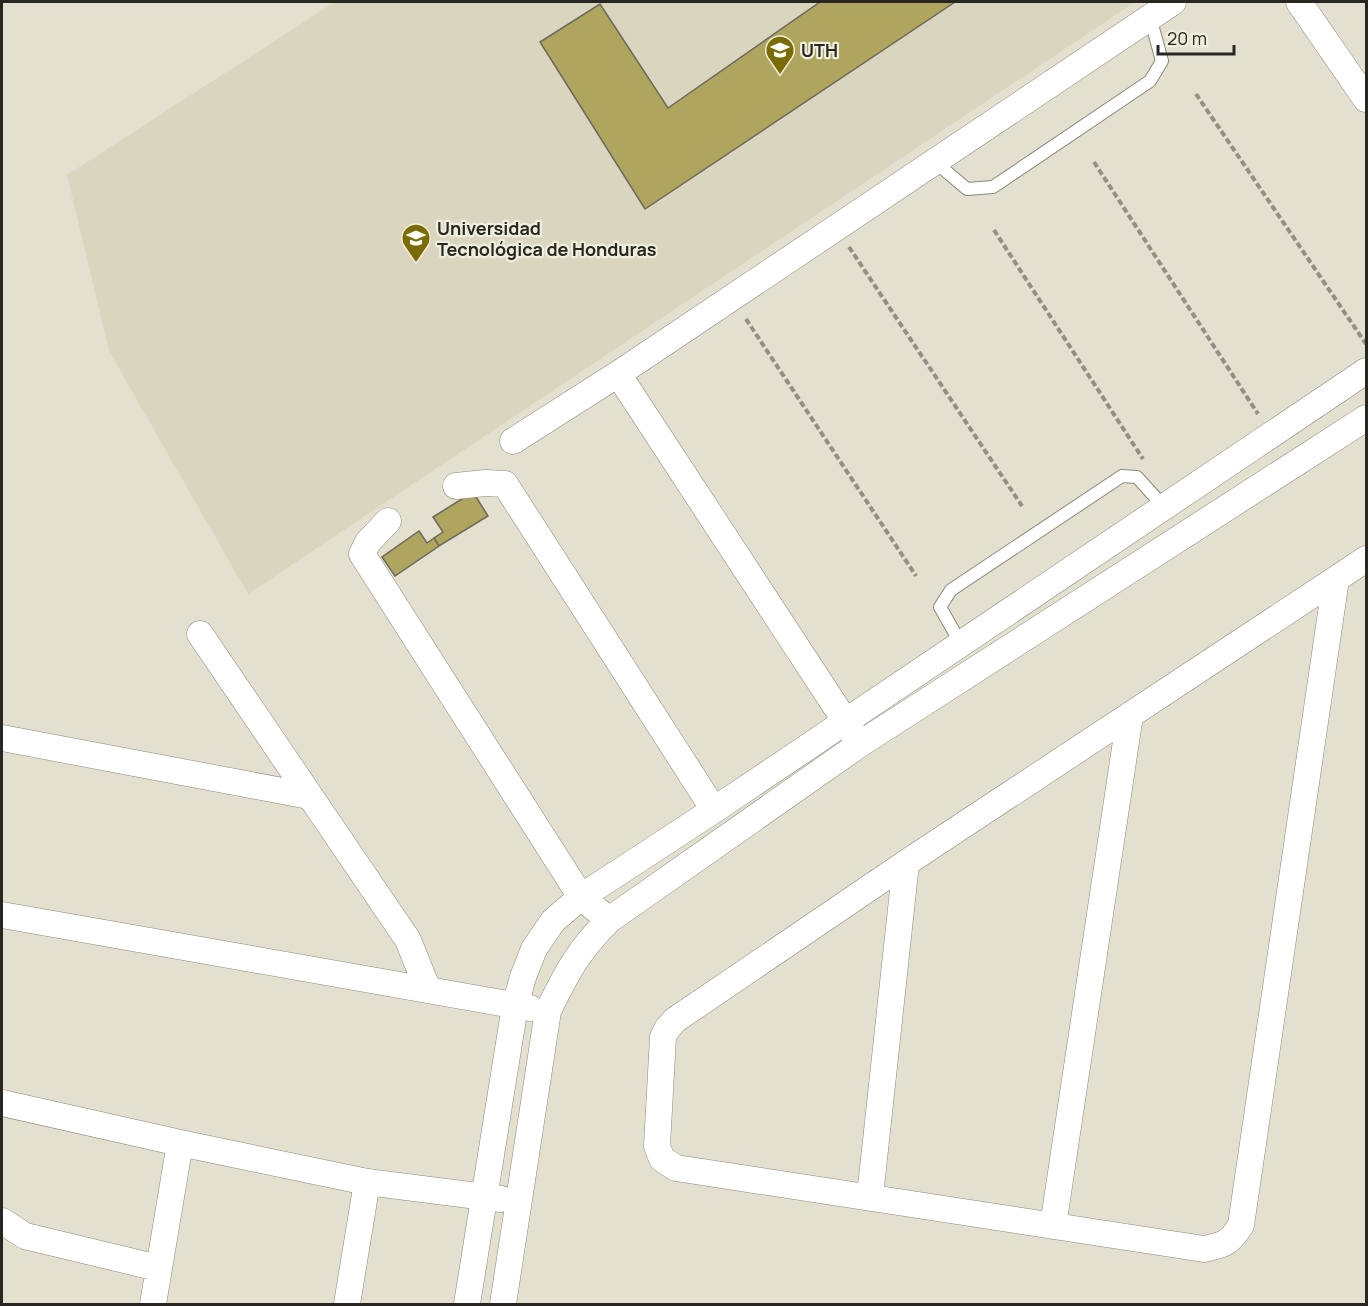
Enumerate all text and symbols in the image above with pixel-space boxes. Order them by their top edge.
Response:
scale bar [1158,18,1234,56]
text: 20 m [1167,26,1207,50]
school or university icon: UTH [764,34,796,76]
place label: UTH [801,38,838,62]
place label: Universidad Tecnológica de Honduras [437,216,657,261]
school or university icon: Universidad Tecnológica de Honduras [400,222,432,264]

